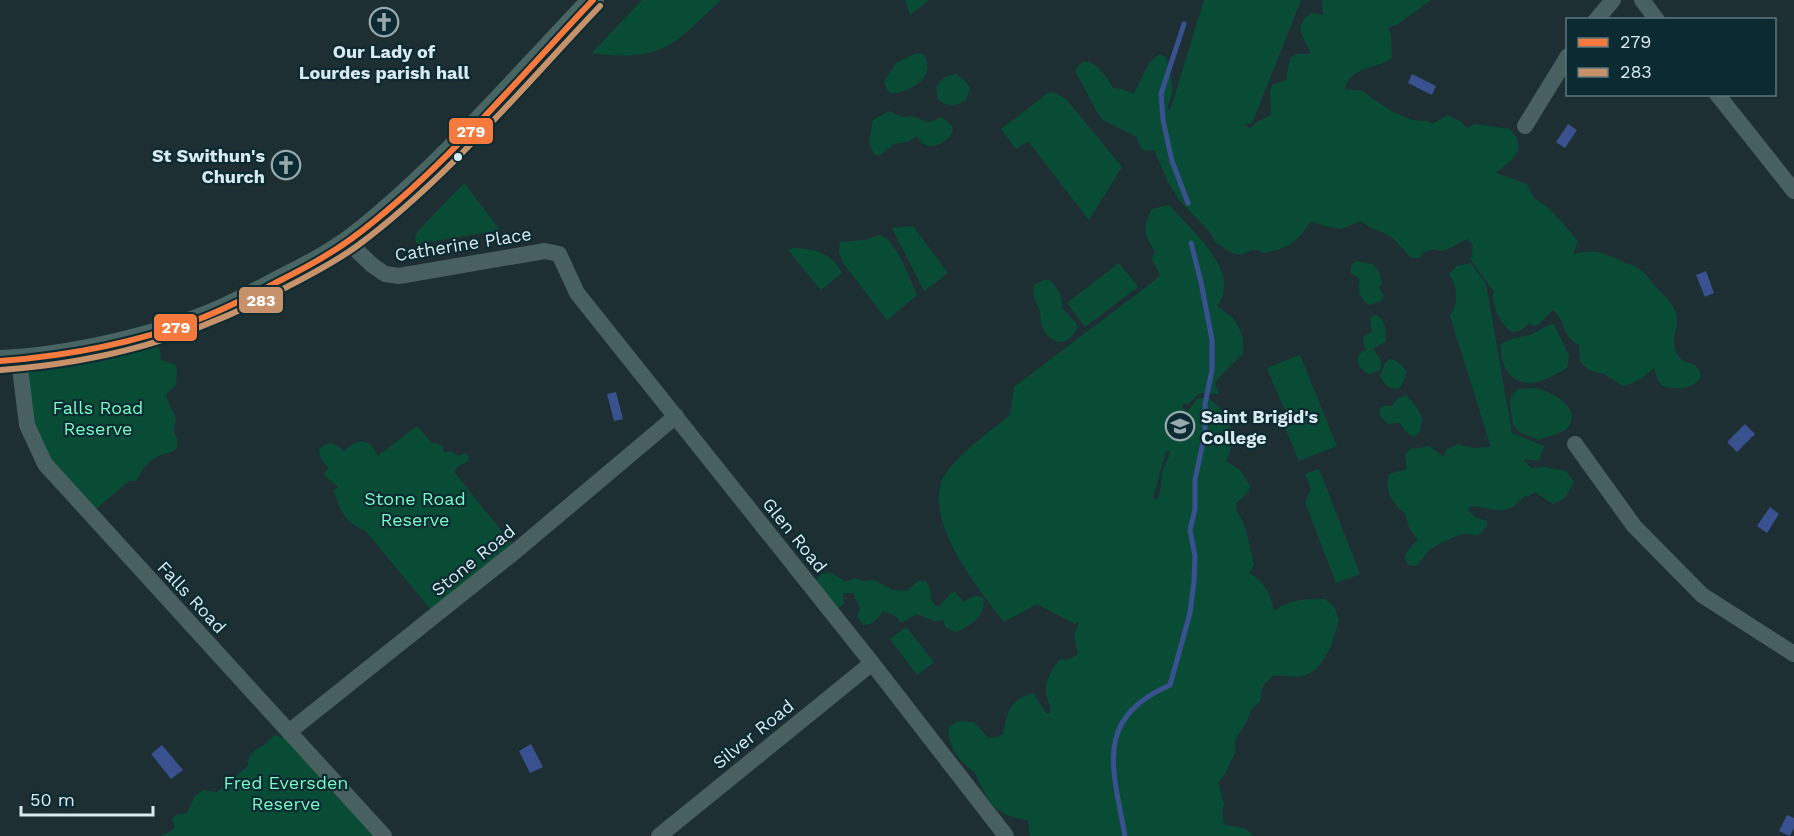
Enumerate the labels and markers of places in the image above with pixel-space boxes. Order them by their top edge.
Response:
church icon: Our Lady of Lourdes parish hall [368,6,400,38]
place label: Our Lady of Lourdes parish hall [299,41,469,83]
place label: St Swithun's Church [152,145,265,187]
church icon: St Swithun's Church [270,149,302,181]
unlabelled marker [452,151,464,163]
place label: Saint Brigid's College [1201,406,1319,448]
school or university icon: Saint Brigid's College [1164,410,1196,442]

